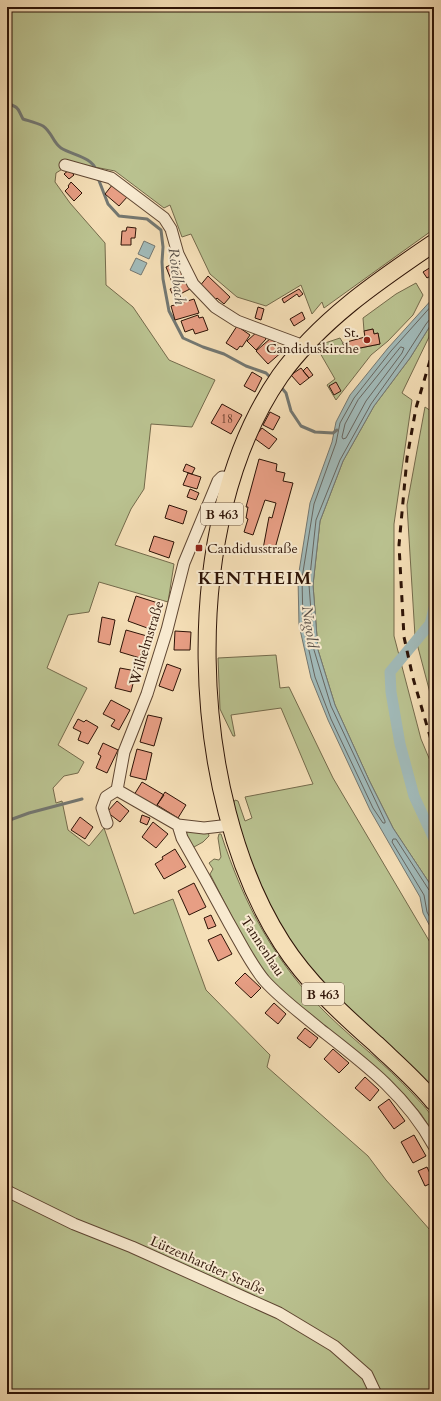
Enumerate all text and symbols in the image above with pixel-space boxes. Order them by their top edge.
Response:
water label: Rötelbach [164,247,190,306]
place label: St. Candiduskirche [266,323,359,358]
marker: St. Candiduskirche [362,335,372,345]
house number: 18 [221,411,233,427]
road number: B 463 [201,503,243,525]
place label: Candidusstraße [207,539,298,558]
marker: Candidusstraße [194,543,204,553]
district label: KENTHEIM [198,566,312,591]
street label: Wilhelmstraße [124,599,168,689]
water label: Nagold [297,605,323,650]
street label: Tannenhau [236,913,289,980]
road number: B 463 [302,983,344,1005]
street label: Lützenhardter Straße [147,1231,268,1299]

